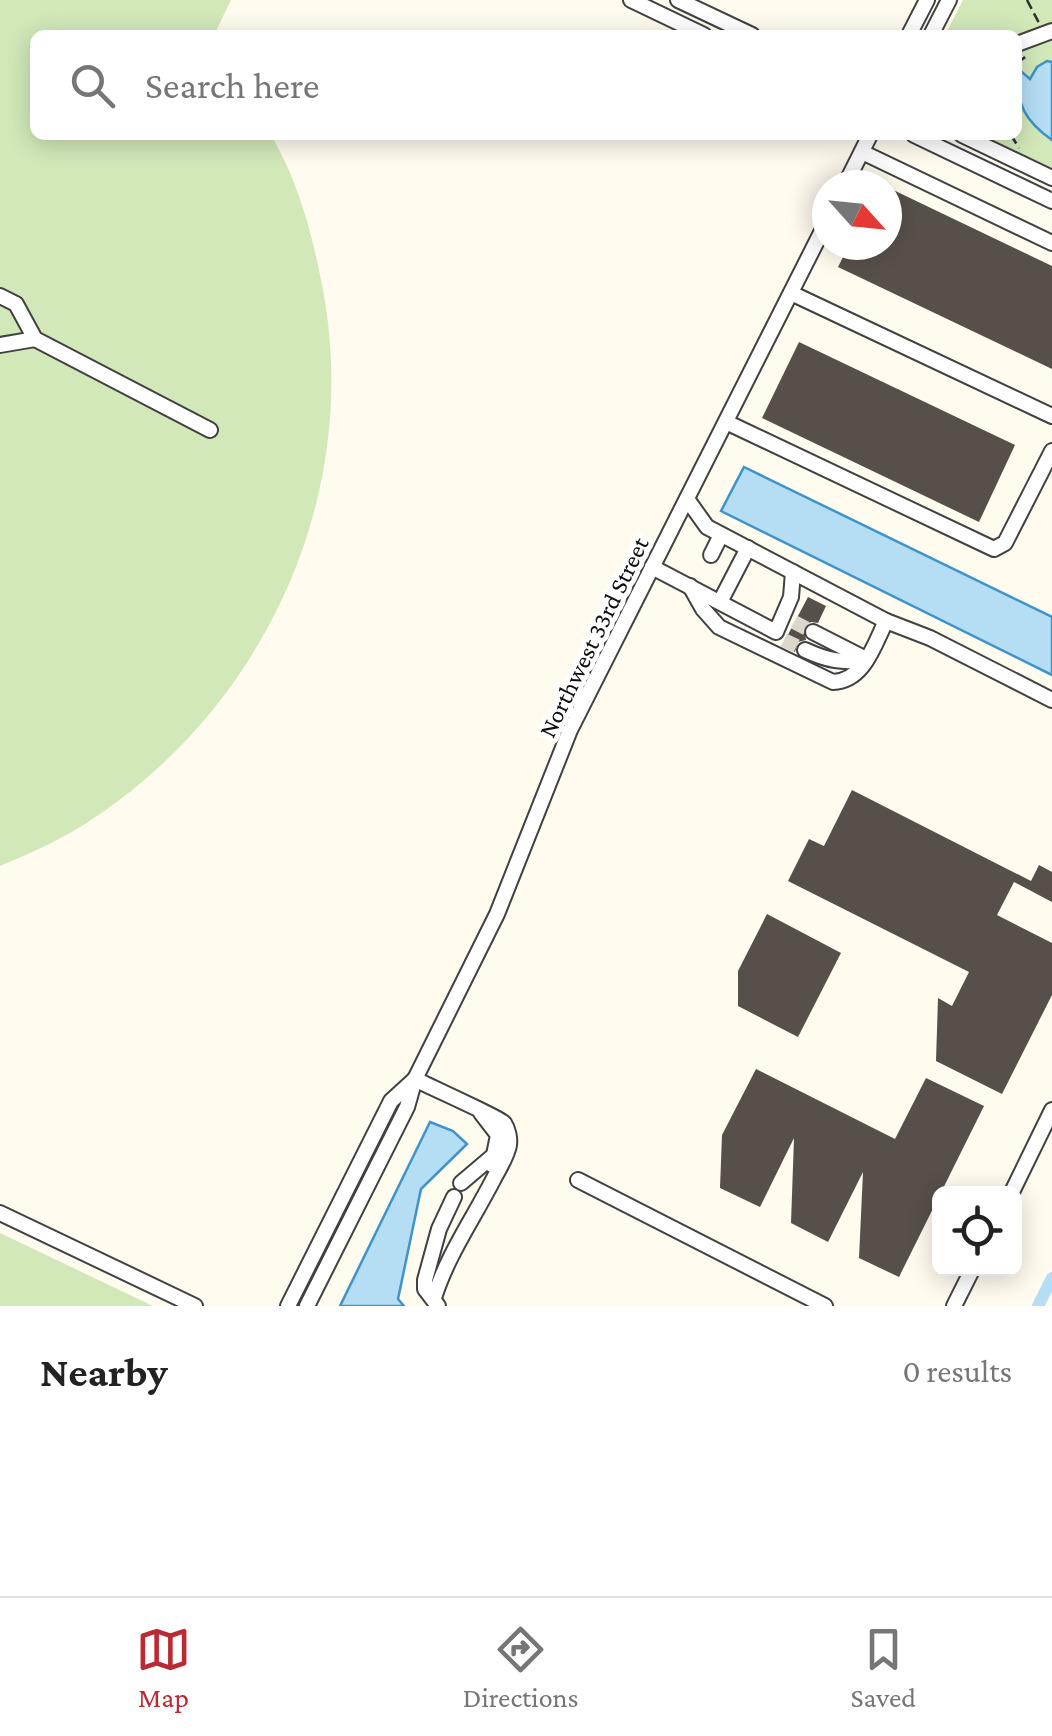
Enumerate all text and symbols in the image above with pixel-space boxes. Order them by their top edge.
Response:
search box [30,30,1022,140]
icon: search [65,58,120,113]
text: Search here [145,64,319,106]
north arrow [812,170,902,260]
street label: Northwest 33rd Street [533,532,654,742]
map controls [932,1186,1022,1276]
button: locate [932,1186,1022,1276]
text: Nearby [40,1348,168,1395]
text: 0 results [902,1353,1012,1389]
tab: Map [136,1622,191,1713]
tab: Directions [463,1622,579,1713]
tab: Saved [850,1622,916,1713]

